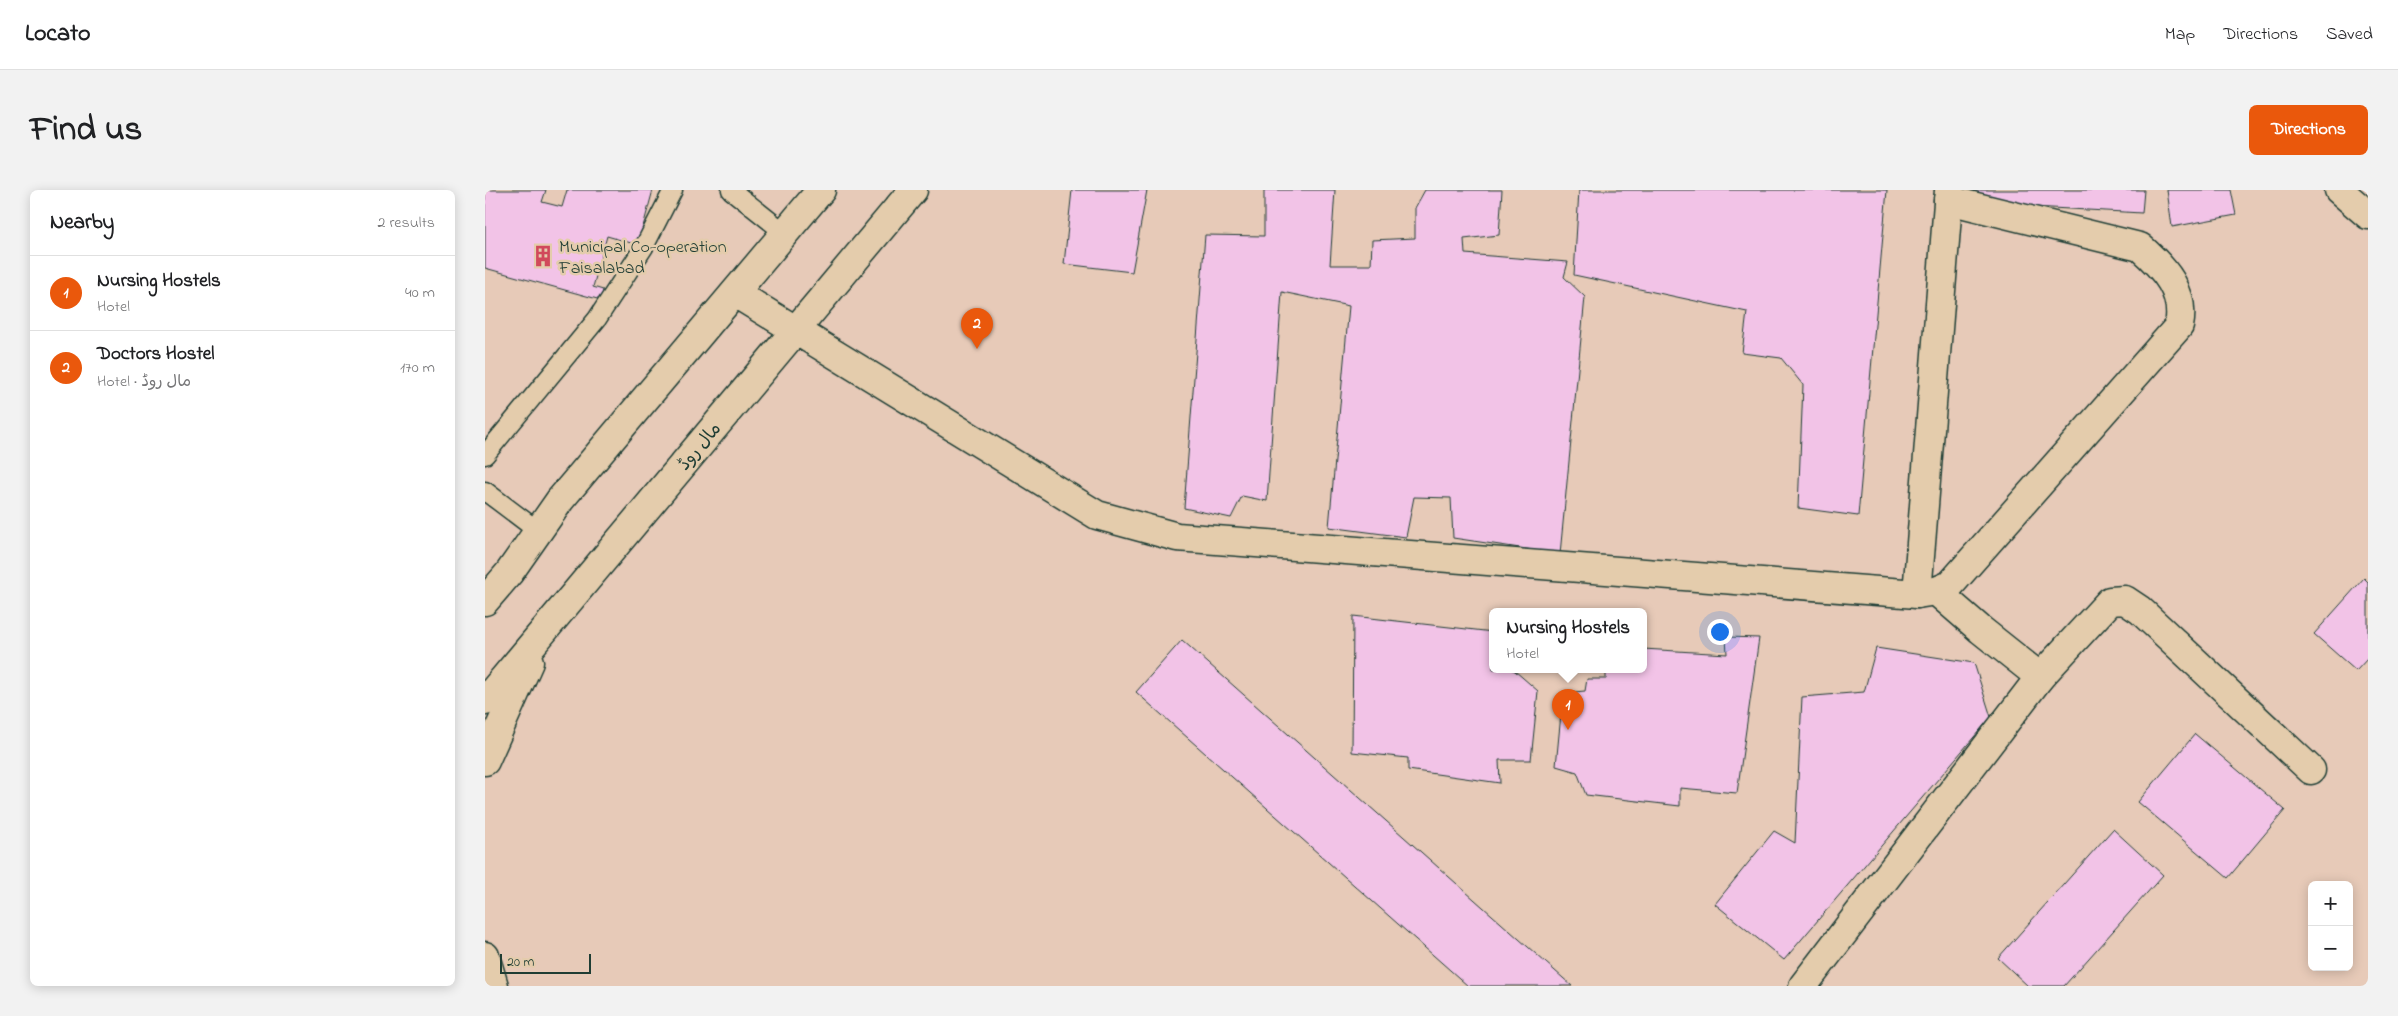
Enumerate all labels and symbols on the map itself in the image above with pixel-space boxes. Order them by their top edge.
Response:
place label: Municipal Co-operation Faisalabad [558,235,727,282]
building icon: Municipal Co-operation Faisalabad [530,243,556,269]
pin: 2 [961,308,993,349]
street label: مال روڈ [673,417,728,477]
your location [1707,619,1733,645]
pin: 1 [1552,689,1584,730]
scale bar [500,951,591,974]

